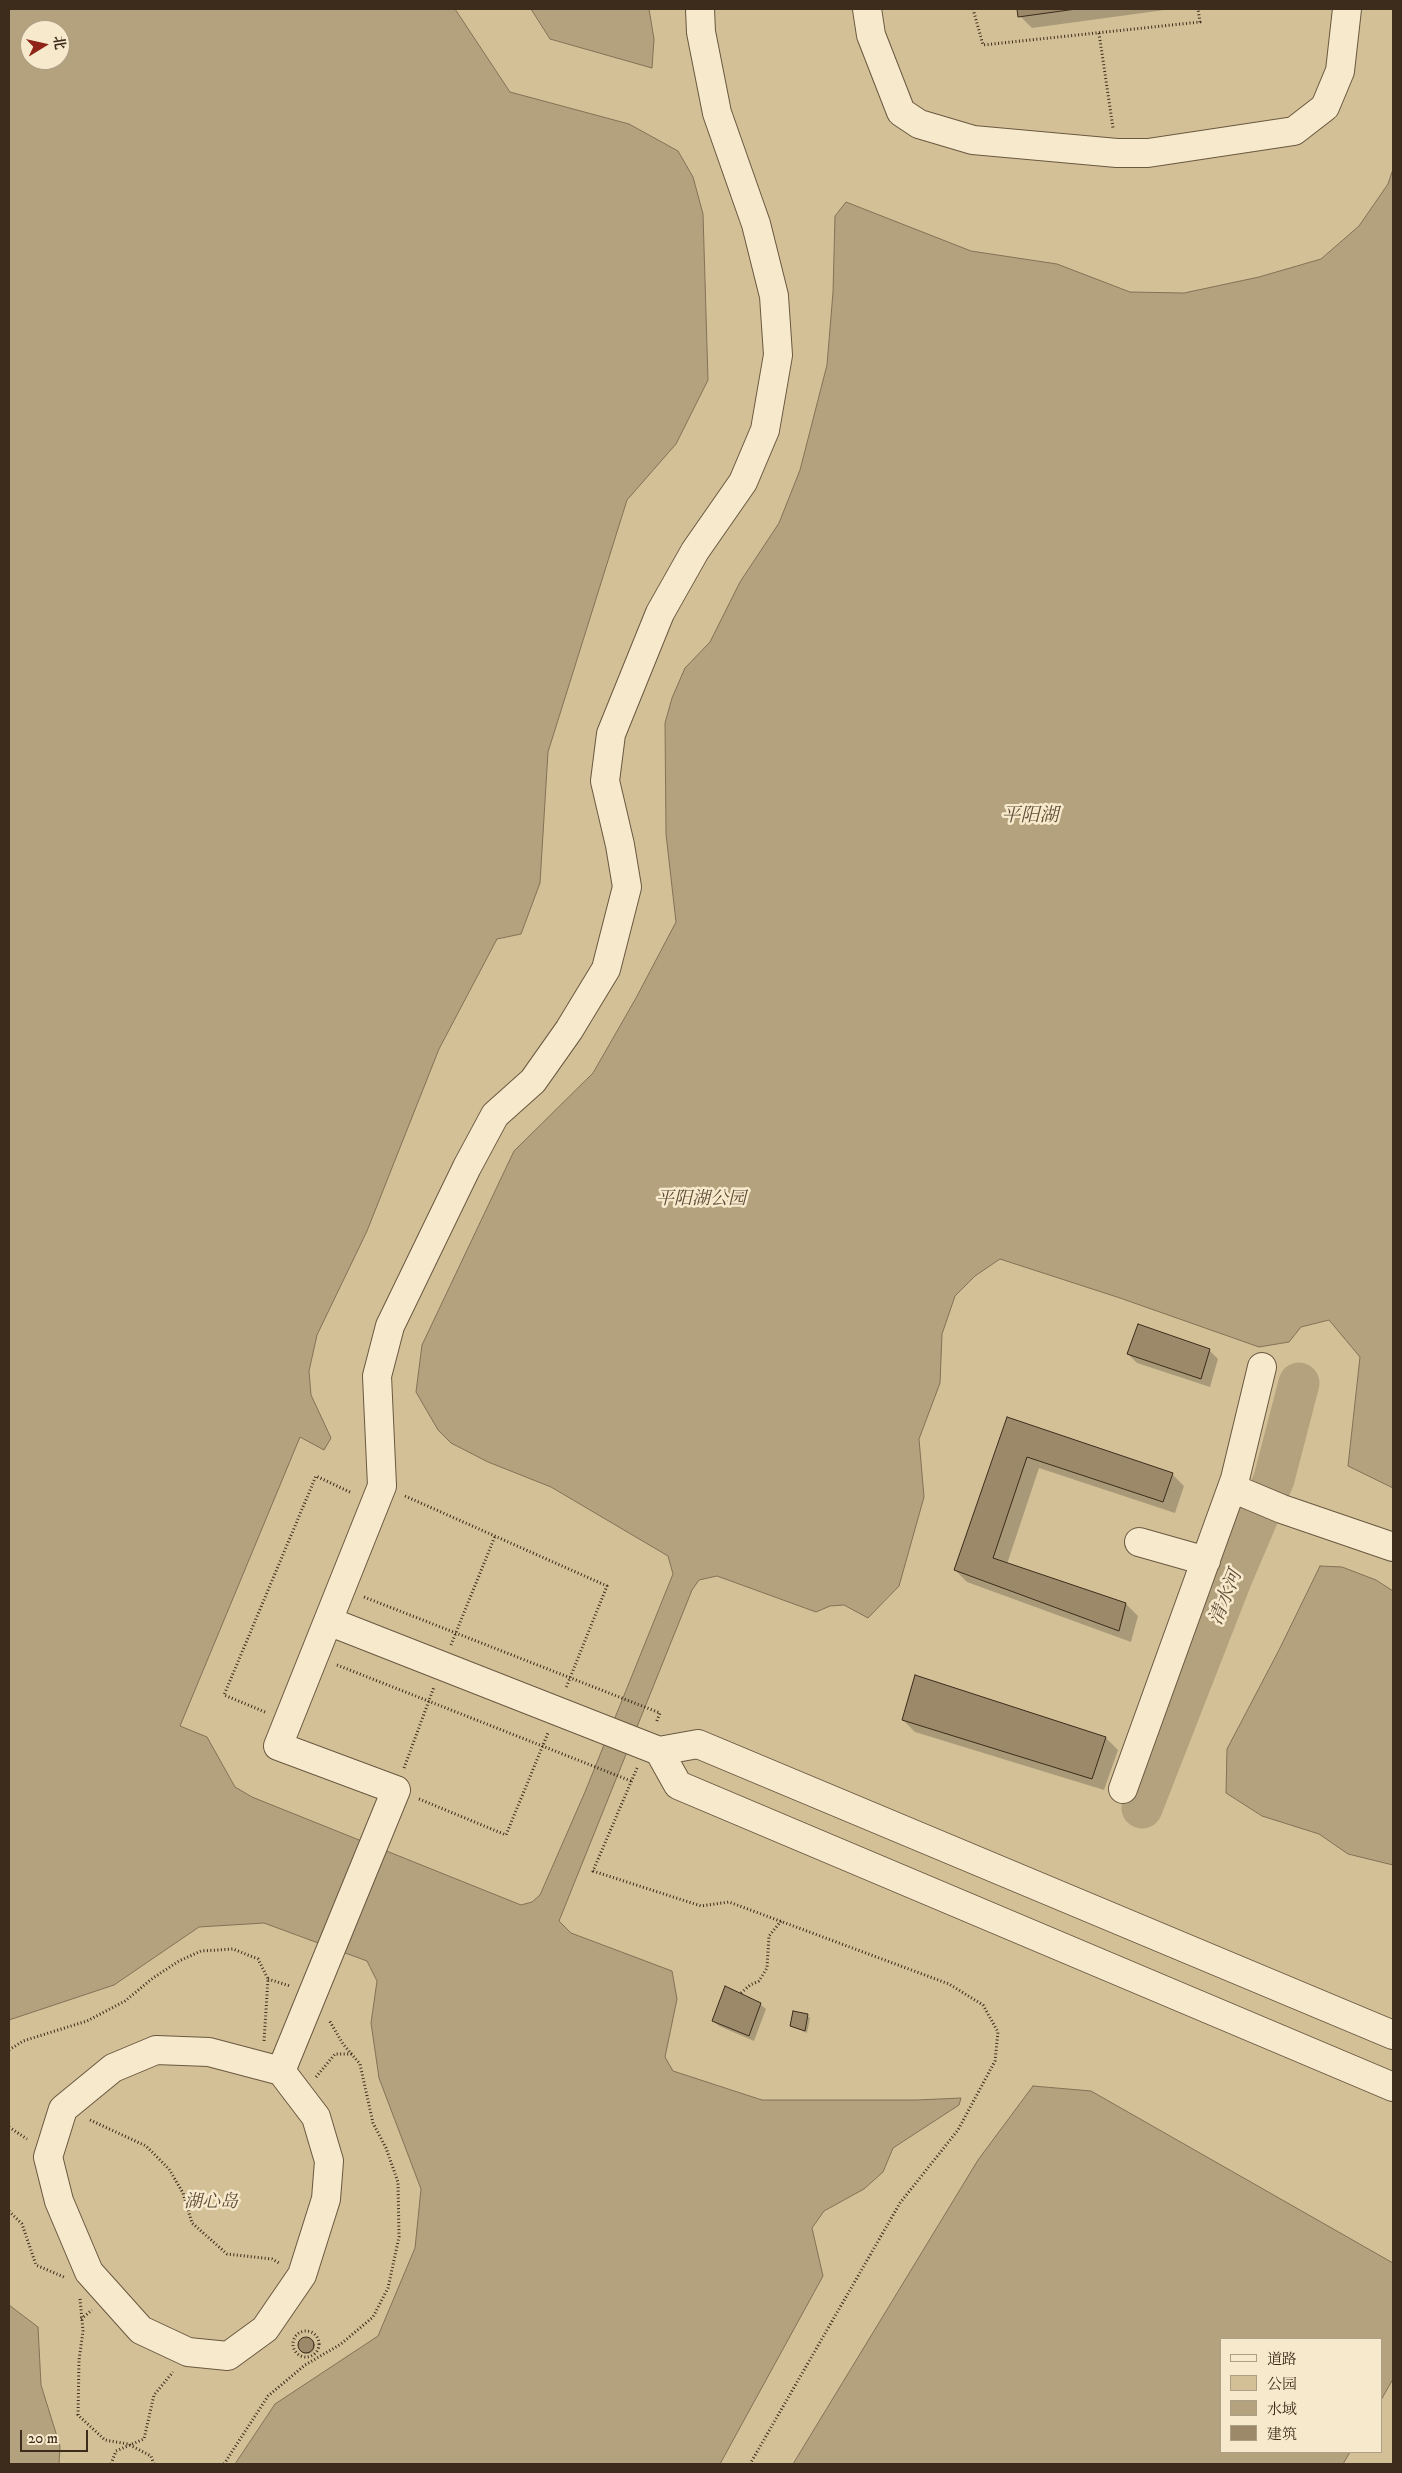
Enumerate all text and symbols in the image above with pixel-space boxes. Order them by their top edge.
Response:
north arrow [20,20,70,70]
text: 北 [49,34,69,51]
water label: 平阳湖 [1002,806,1058,828]
park label: 平阳湖公园 [656,1189,746,1211]
water label: 清水河 [1206,1567,1248,1629]
park label: 湖心岛 [184,2192,238,2214]
legend [1220,2338,1382,2453]
text: 道路 [1267,2350,1297,2369]
text: 公园 [1267,2375,1297,2394]
text: 水域 [1267,2400,1297,2419]
scale bar [22,2420,90,2452]
text: 建筑 [1267,2425,1297,2444]
text: 20 m [28,2429,58,2448]

